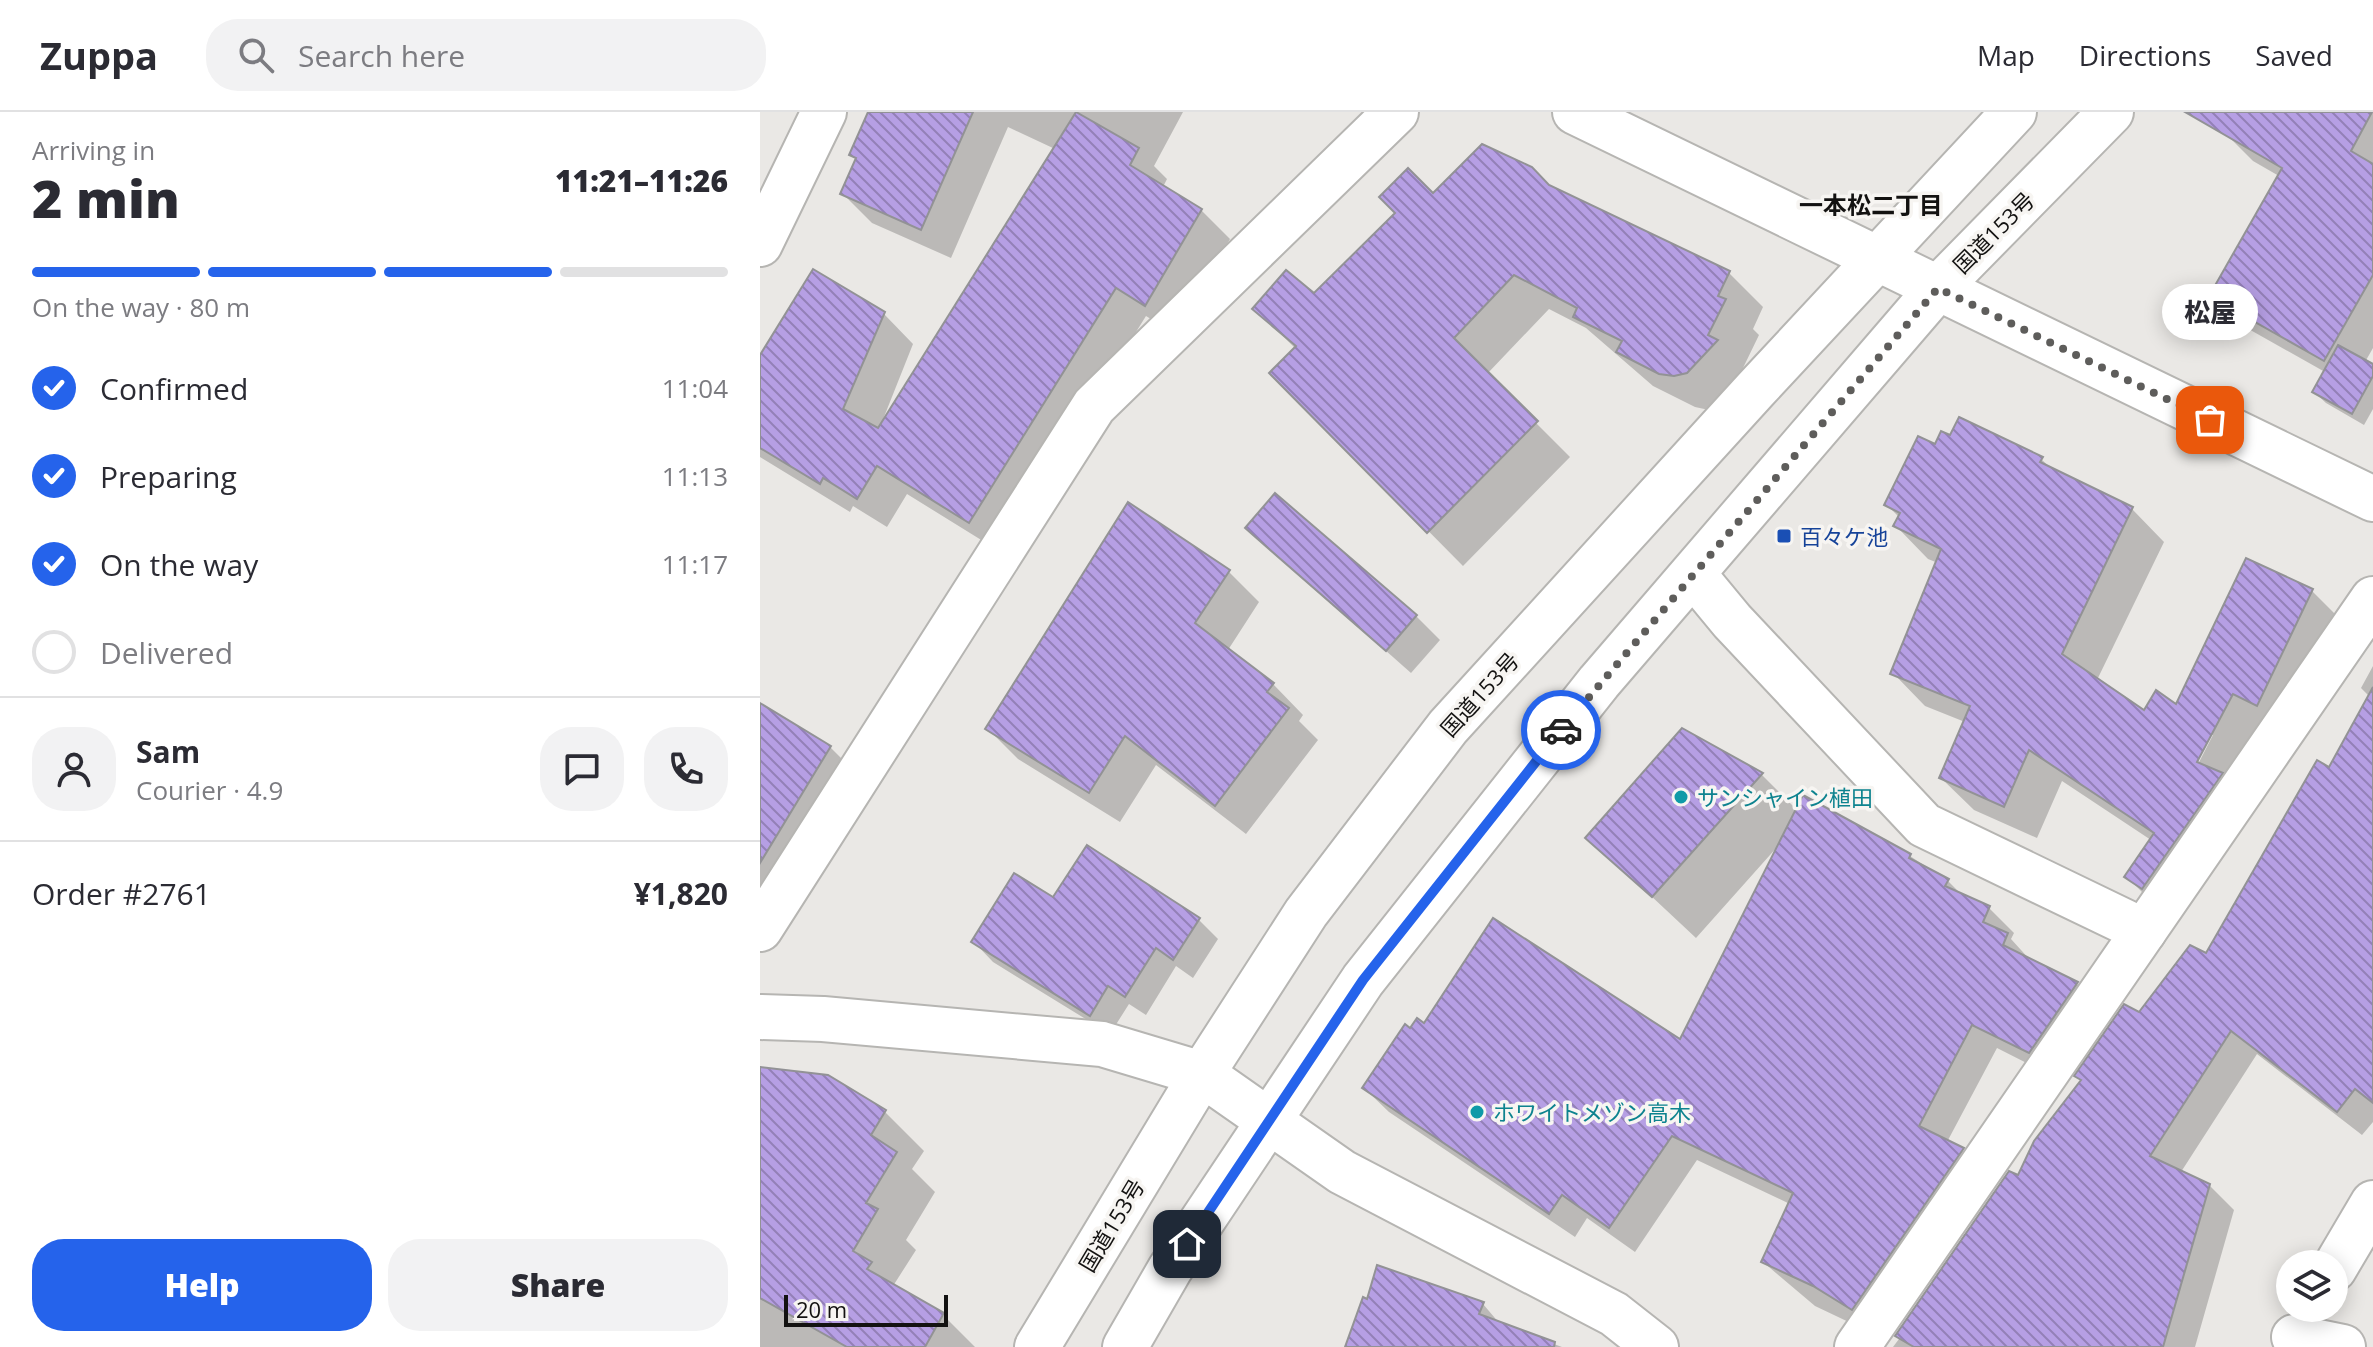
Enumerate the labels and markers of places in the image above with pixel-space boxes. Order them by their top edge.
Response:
callout: 松屋 [2162,284,2258,340]
pin [2176,386,2244,454]
place label: 百々ケ池 [1800,521,1888,551]
marker: 百々ケ池 [1775,527,1793,545]
place label: サンシャイン植田 [1697,782,1873,812]
marker: サンシャイン植田 [1672,788,1690,806]
place label: ホワイトメゾン高木 [1493,1097,1691,1127]
marker: ホワイトメゾン高木 [1468,1103,1486,1121]
pin [1153,1210,1221,1278]

